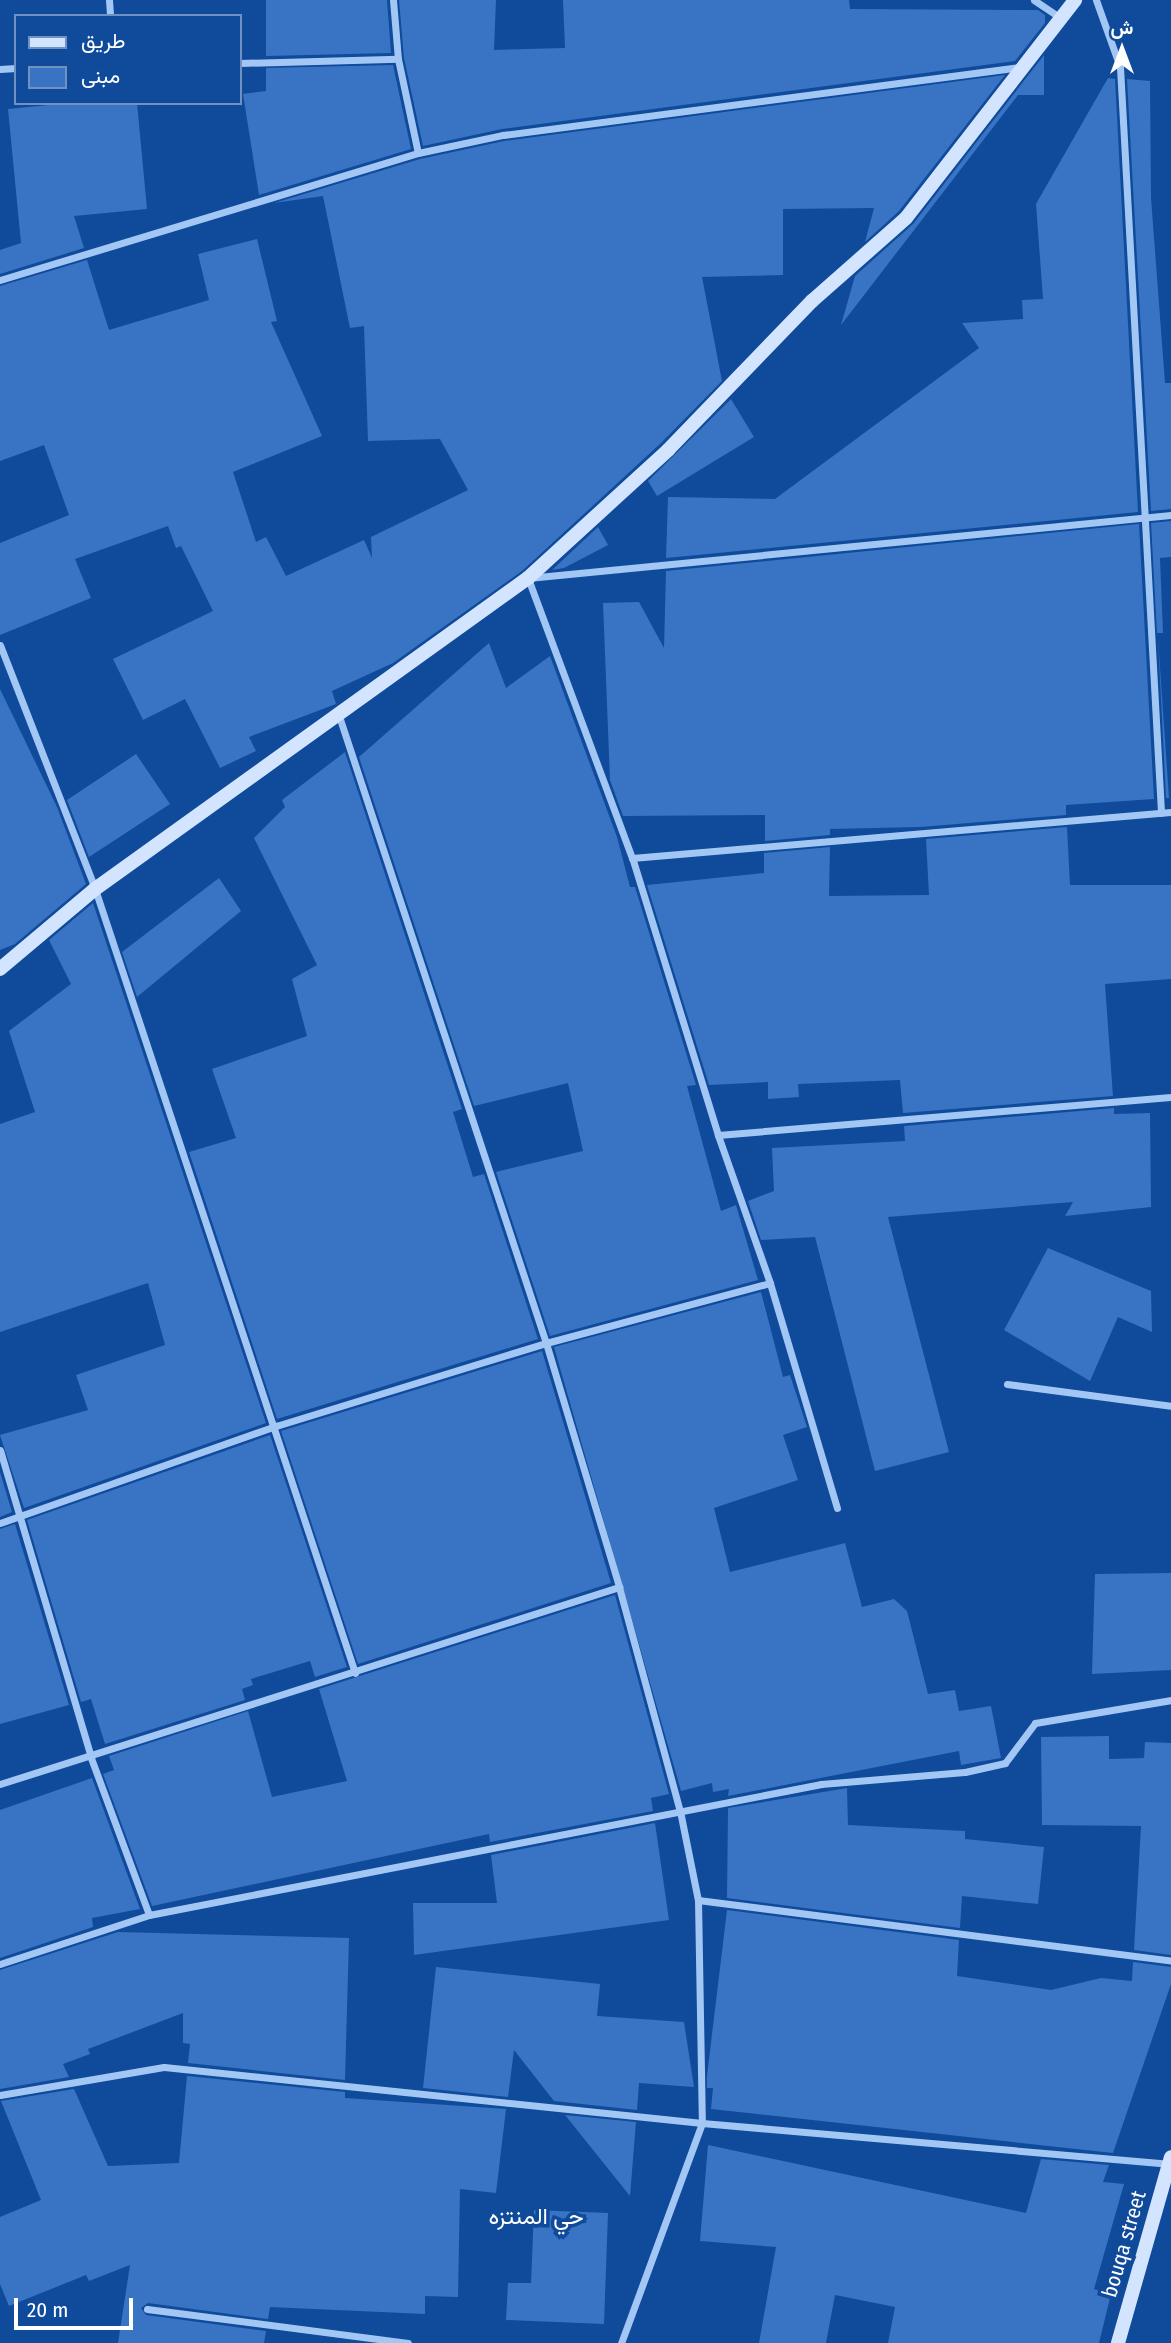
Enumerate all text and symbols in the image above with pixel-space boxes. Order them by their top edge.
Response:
legend [14,14,242,105]
north arrow [1087,14,1157,84]
text: ش [1111,16,1133,39]
text: طريق [81,28,126,54]
text: مبنى [81,63,120,89]
street label: bouqa street [1097,2188,1151,2300]
district label: حي المنتزه [488,2202,584,2230]
scale bar [18,2284,136,2328]
text: 20 m [27,2297,68,2323]

